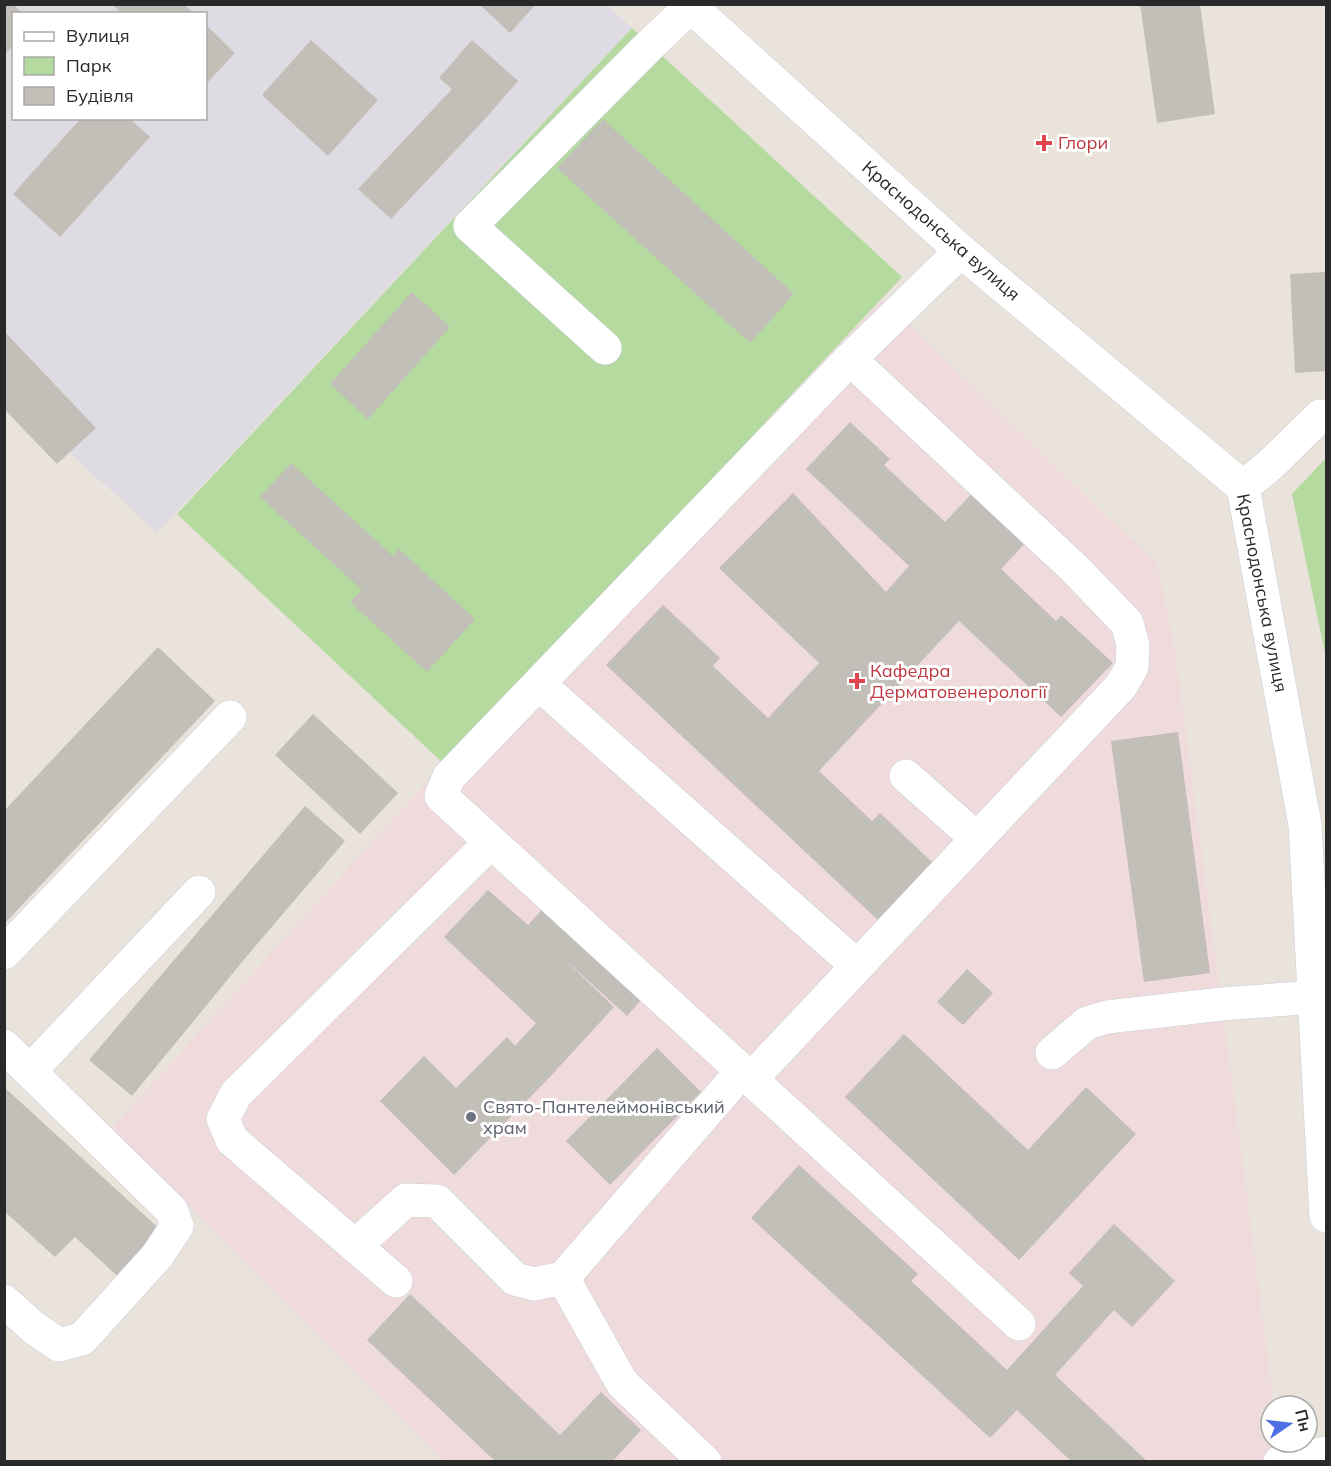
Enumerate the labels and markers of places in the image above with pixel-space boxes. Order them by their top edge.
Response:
place label: Глори [1058,131,1108,154]
marker: Глори [1035,134,1053,152]
place label: Кафедра Дерматовенерології [870,659,1048,703]
marker: Кафедра Дерматовенерології [848,672,866,690]
place label: Свято-Пантелеймонівський храм [483,1095,725,1139]
marker: Свято-Пантелеймонівський храм [464,1110,478,1124]

